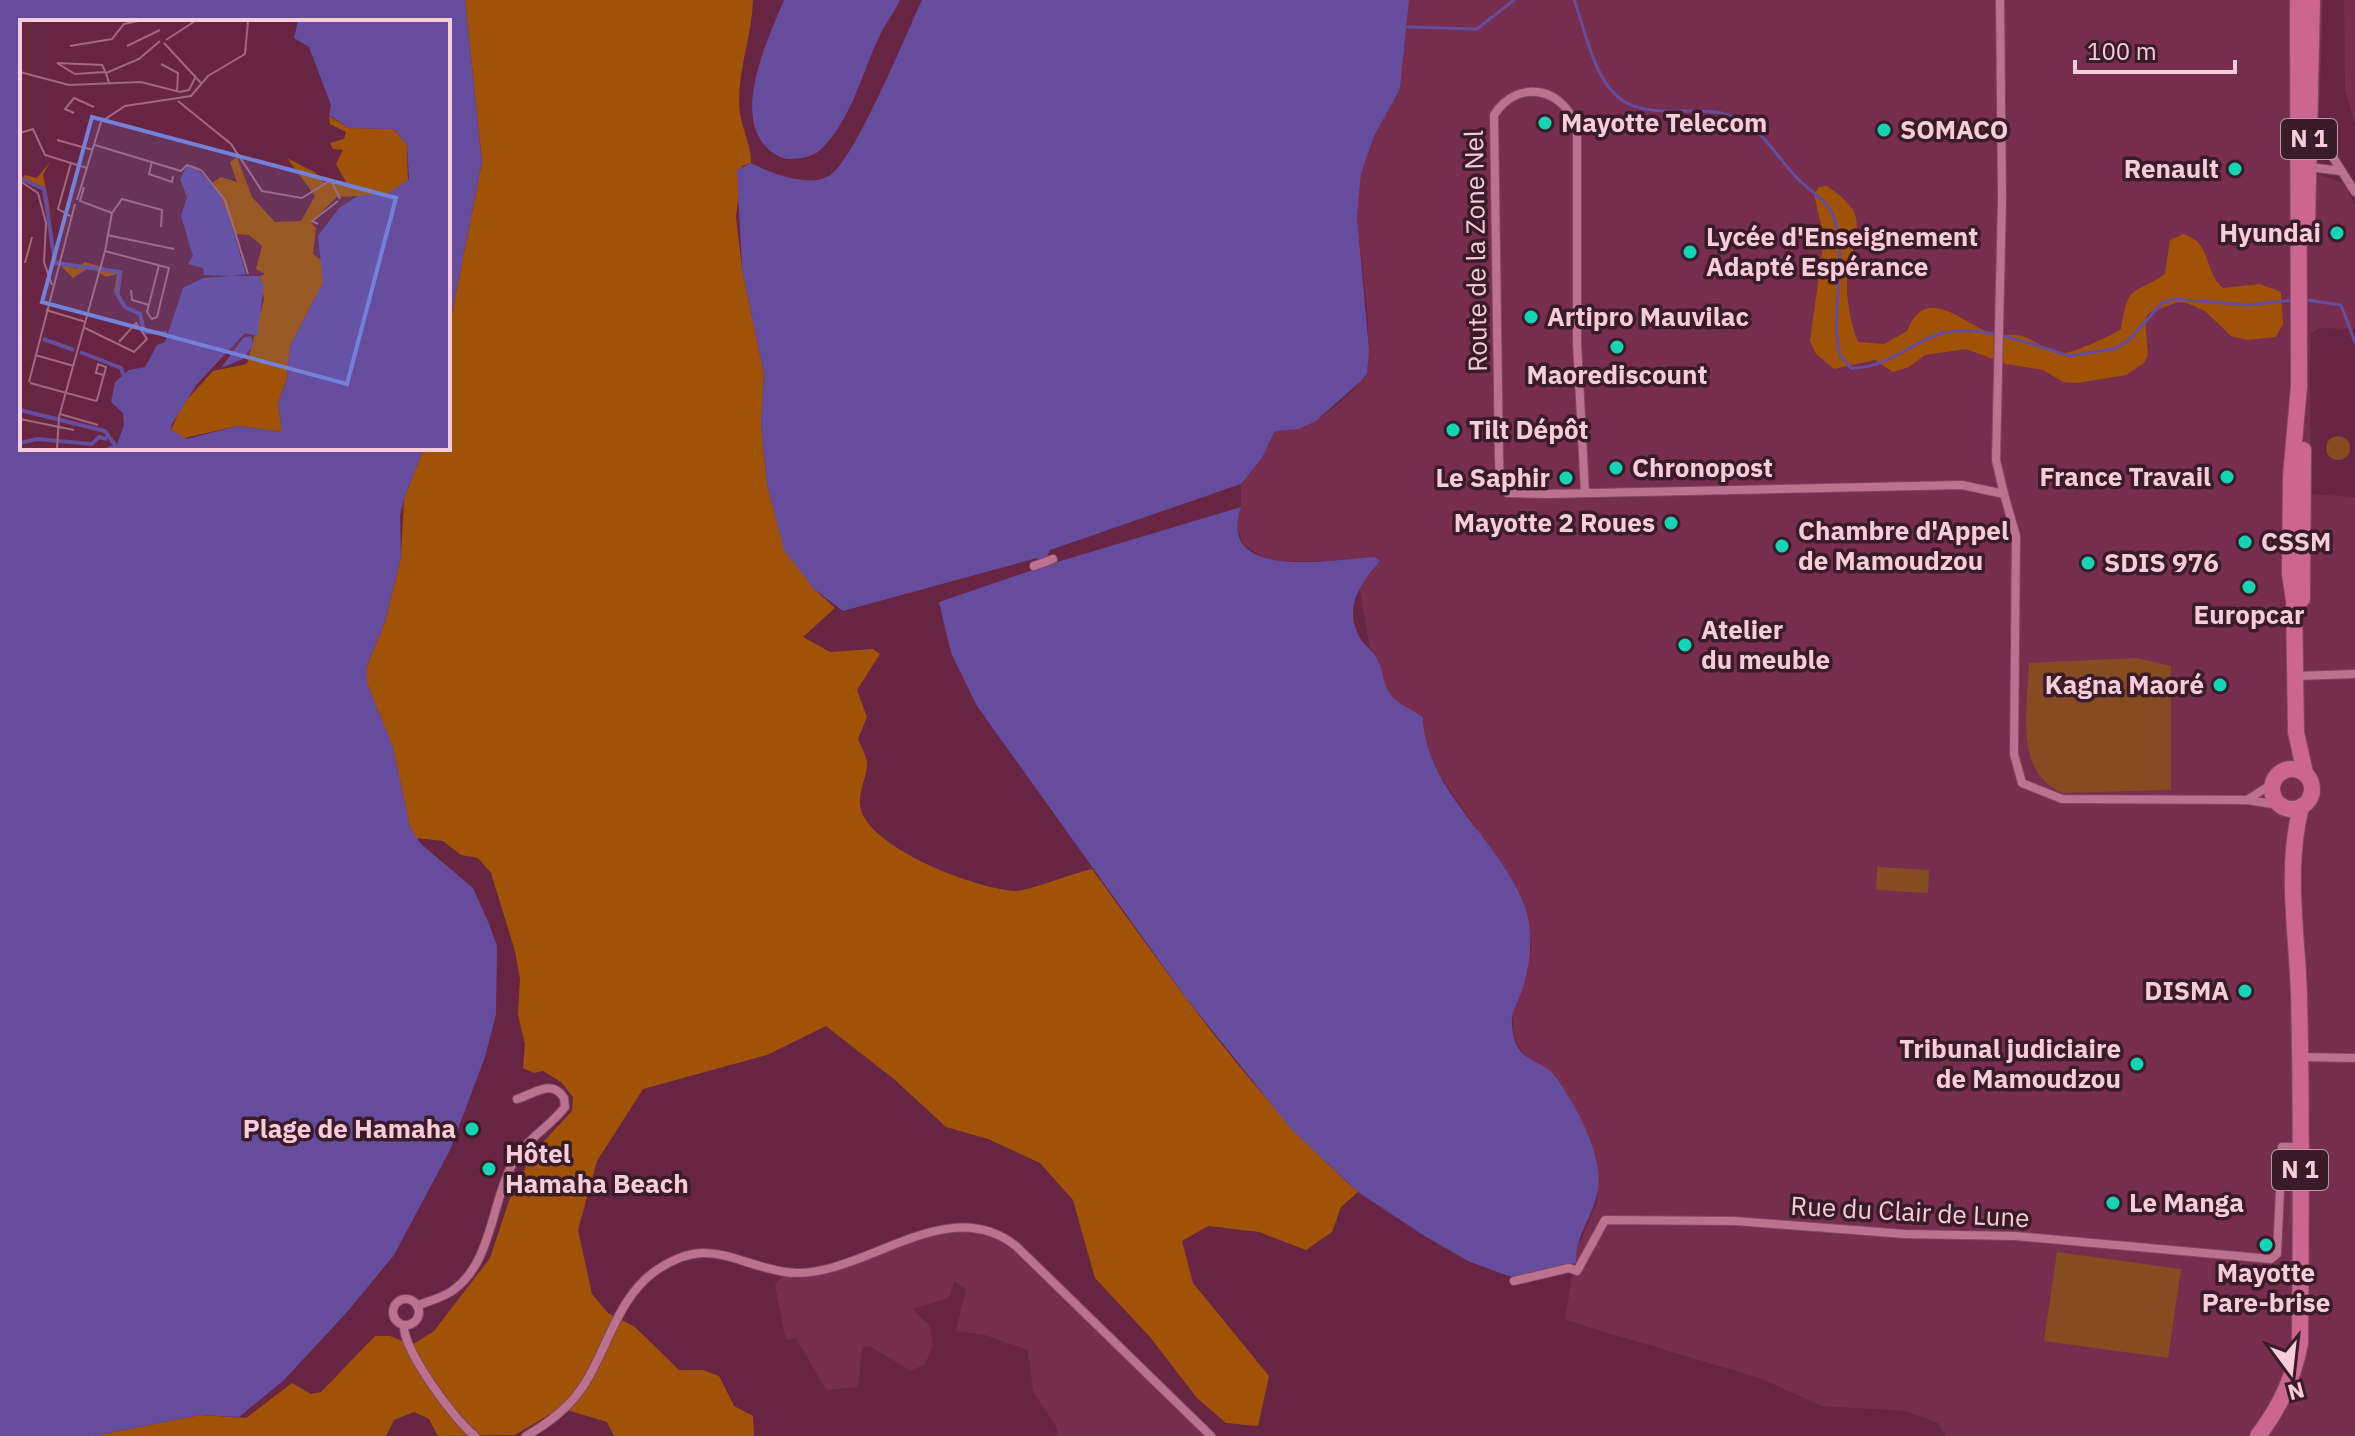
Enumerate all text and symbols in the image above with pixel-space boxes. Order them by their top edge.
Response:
inset map [20,20,450,450]
scale bar [2075,24,2235,74]
text: 100 m [2087,35,2157,67]
place label: Mayotte Telecom [1561,105,1767,139]
place label: SOMACO [1900,112,2008,146]
marker: Mayotte Telecom [1536,114,1554,132]
road number: N 1 [2281,119,2337,159]
marker: SOMACO [1875,121,1893,139]
street label: Route de la Zone Nel [1456,130,1494,372]
place label: Renault [2124,151,2219,185]
marker: Renault [2226,160,2244,178]
place label: Hyundai [2219,215,2321,249]
place label: Lycée d'Enseignement Adapté Espérance [1706,219,1978,283]
marker: Hyundai [2328,224,2346,242]
marker: Lycée d'Enseignement Adapté Espérance [1681,243,1699,261]
place label: Artipro Mauvilac [1547,299,1749,333]
marker: Artipro Mauvilac [1522,308,1540,326]
marker: Maorediscount [1608,338,1626,356]
place label: Maorediscount [1526,357,1708,391]
place label: Tilt Dépôt [1469,412,1589,446]
marker: Tilt Dépôt [1444,421,1462,439]
place label: Chronopost [1632,450,1773,484]
marker: Chronopost [1607,459,1625,477]
place label: France Travail [2040,459,2211,493]
place label: Le Saphir [1435,460,1550,494]
marker: France Travail [2218,468,2236,486]
marker: Le Saphir [1557,469,1575,487]
place label: Mayotte 2 Roues [1454,505,1655,539]
place label: Chambre d'Appel de Mamoudzou [1798,513,2009,577]
marker: Mayotte 2 Roues [1662,514,1680,532]
place label: CSSM [2261,524,2331,558]
marker: CSSM [2236,533,2254,551]
marker: Chambre d'Appel de Mamoudzou [1773,537,1791,555]
place label: SDIS 976 [2104,545,2219,579]
marker: SDIS 976 [2079,554,2097,572]
marker: Europcar [2240,578,2258,596]
place label: Europcar [2194,597,2304,631]
place label: Atelier du meuble [1701,612,1830,676]
marker: Atelier du meuble [1676,636,1694,654]
place label: Kagna Maoré [2045,667,2204,701]
marker: Kagna Maoré [2211,676,2229,694]
place label: DISMA [2144,973,2229,1007]
marker: DISMA [2236,982,2254,1000]
place label: Tribunal judiciaire de Mamoudzou [1899,1031,2121,1095]
marker: Tribunal judiciaire de Mamoudzou [2128,1055,2146,1073]
place label: Plage de Hamaha [243,1111,456,1145]
marker: Plage de Hamaha [463,1120,481,1138]
place label: Hôtel Hamaha Beach [505,1136,689,1200]
road number: N 1 [2272,1150,2328,1190]
marker: Hôtel Hamaha Beach [480,1160,498,1178]
place label: Le Manga [2129,1185,2244,1219]
street label: Rue du Clair de Lune [1790,1188,2030,1234]
marker: Le Manga [2104,1194,2122,1212]
marker: Mayotte Pare-brise [2257,1236,2275,1254]
place label: Mayotte Pare-brise [2202,1255,2330,1319]
north arrow [2251,1332,2331,1412]
text: N [2285,1376,2308,1408]

